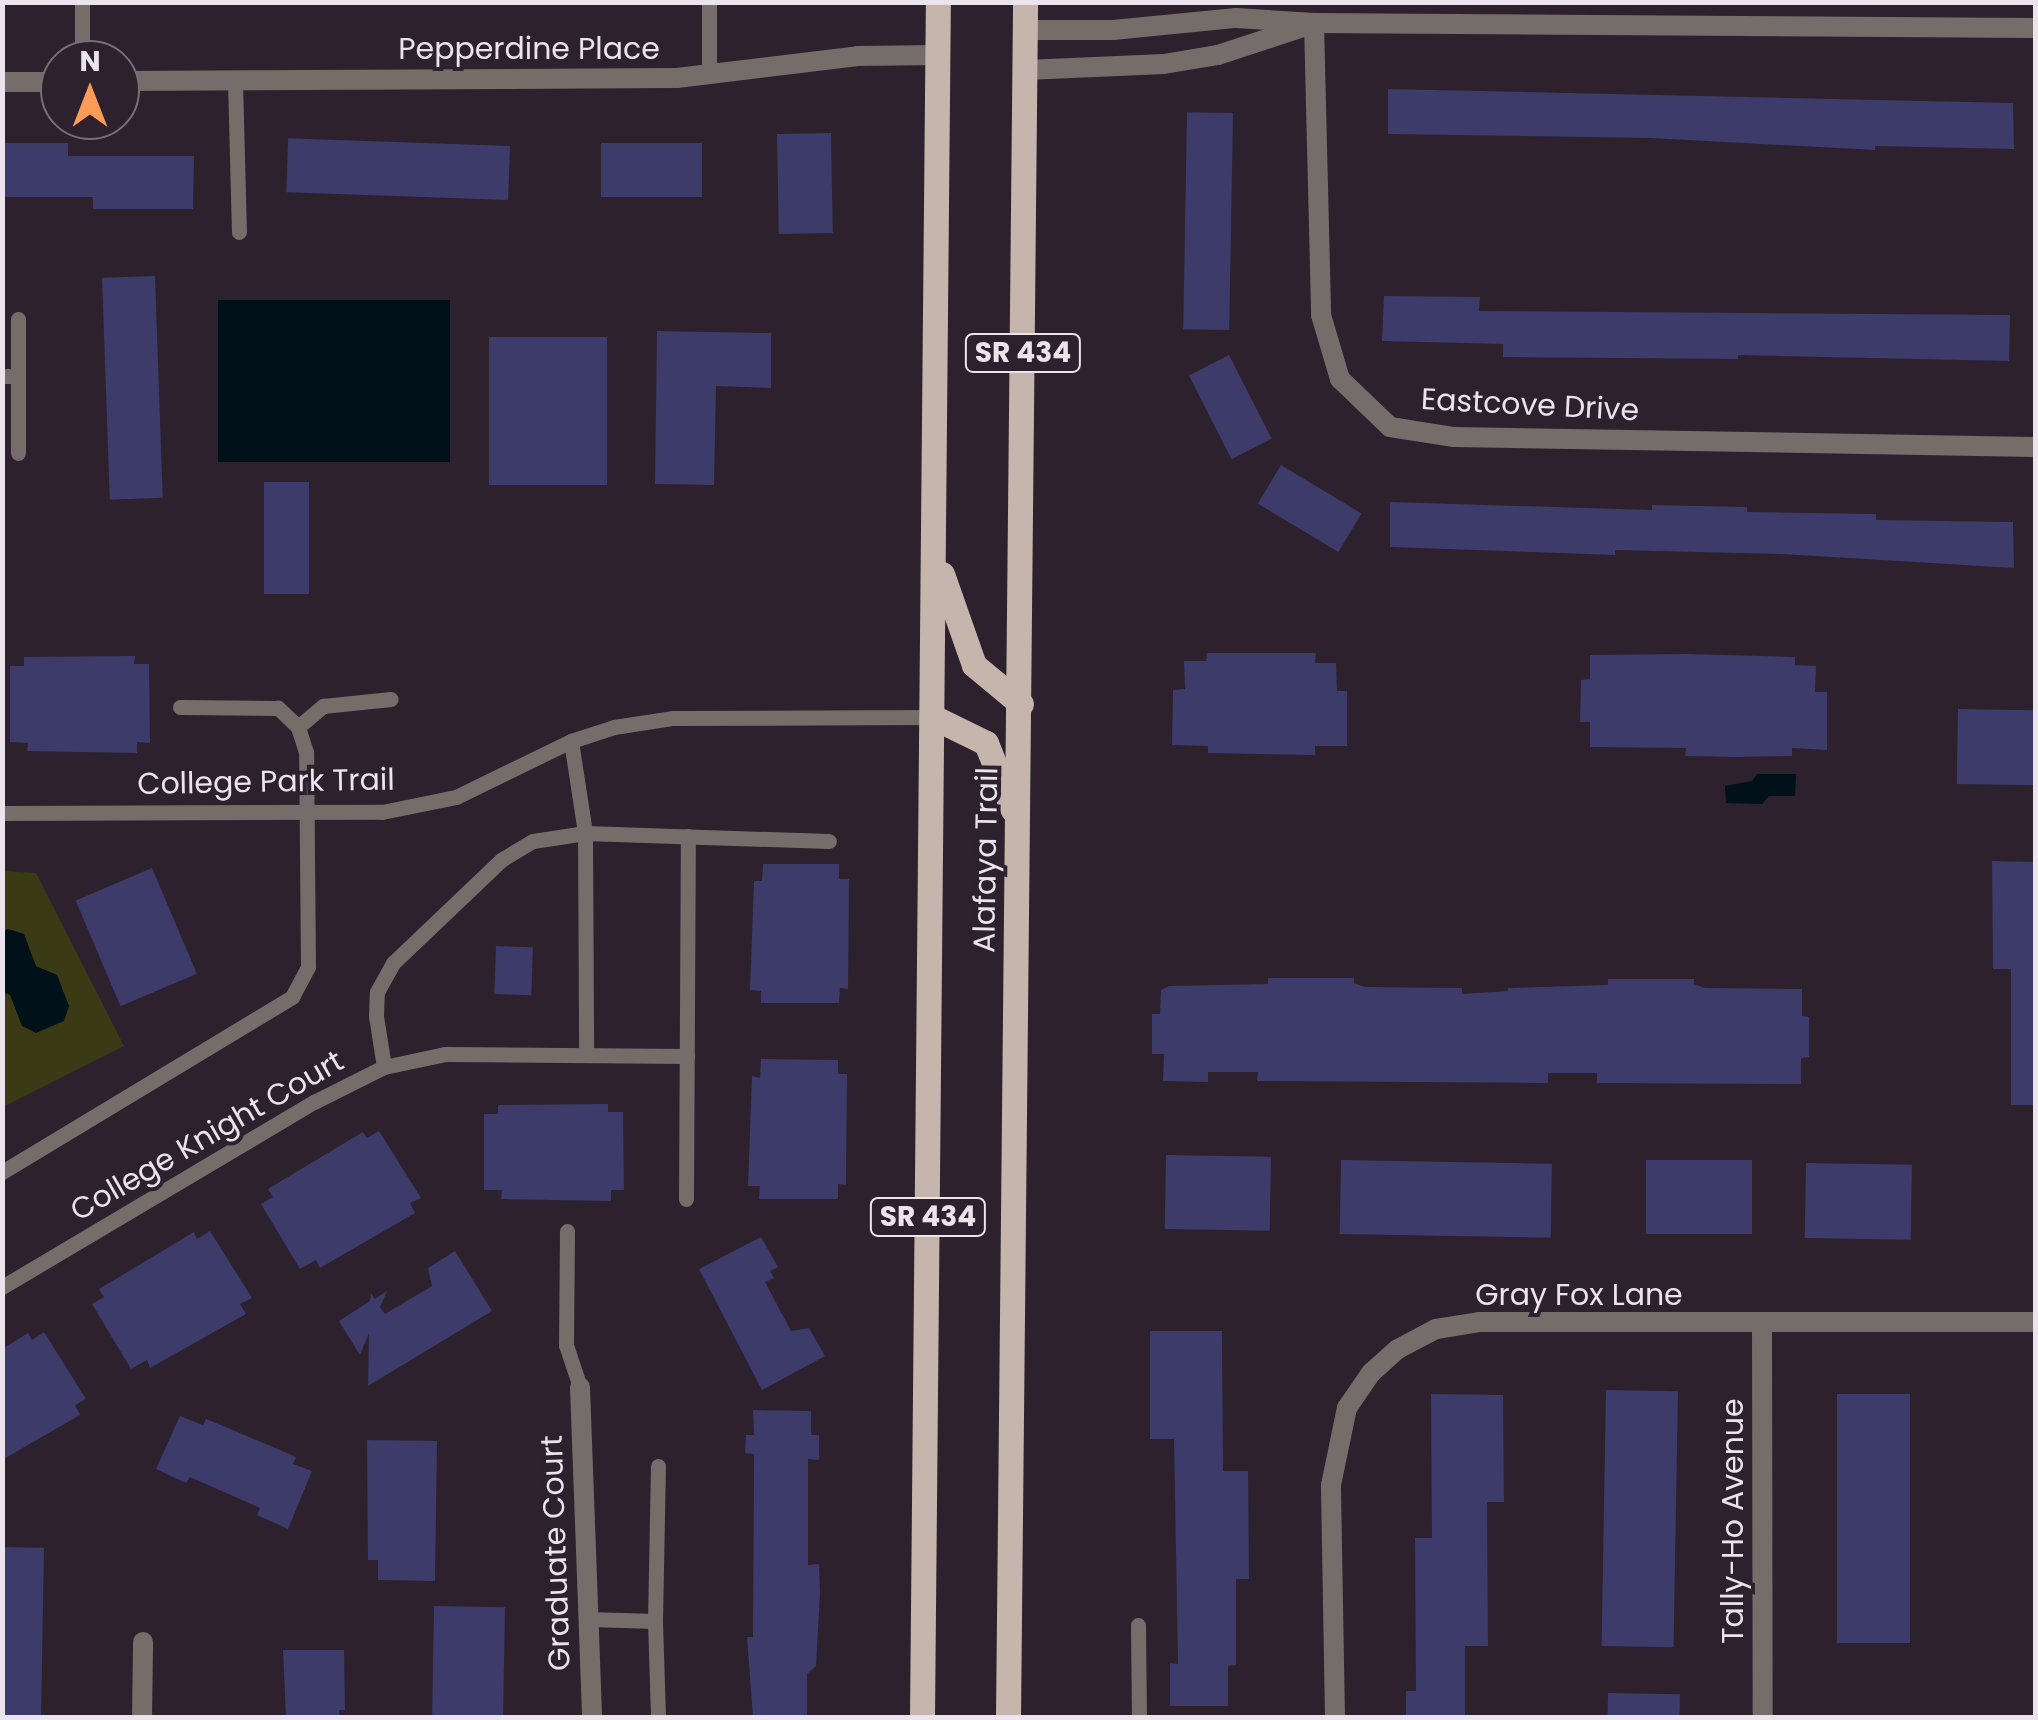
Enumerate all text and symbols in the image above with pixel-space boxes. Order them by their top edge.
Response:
street label: Pepperdine Place [398,31,660,67]
north arrow [40,40,140,140]
text: N [79,42,101,81]
road number: SR 434 [963,330,1083,376]
street label: Eastcove Drive [1420,381,1640,429]
street label: College Park Trail [137,762,395,802]
street label: Alafaya Trail [966,767,1006,953]
street label: College Knight Court [64,1043,350,1229]
road number: SR 434 [868,1194,988,1240]
street label: Gray Fox Lane [1475,1277,1683,1313]
street label: Tally-Ho Avenue [1715,1398,1751,1644]
street label: Graduate Court [534,1435,578,1671]

